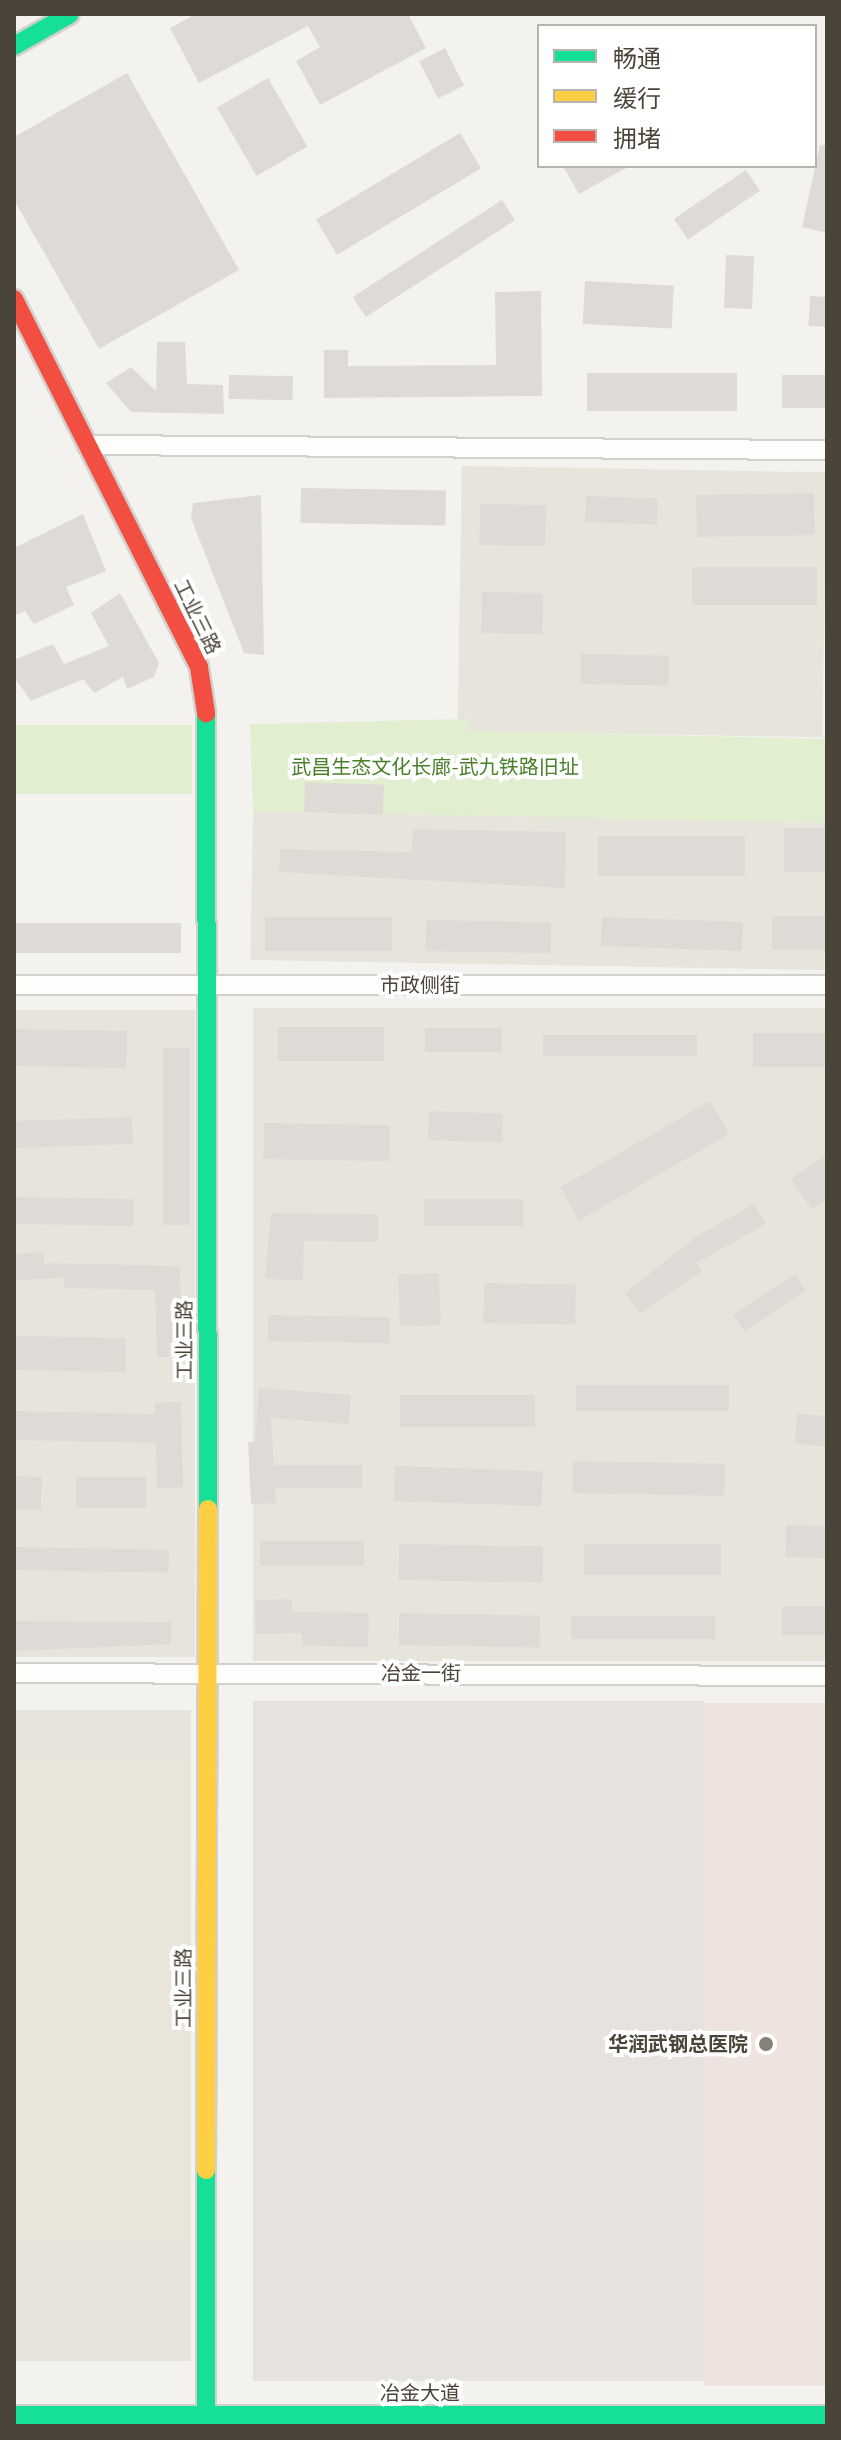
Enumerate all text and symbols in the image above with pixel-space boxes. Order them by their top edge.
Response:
legend [537,24,817,168]
text: 畅通 [613,44,661,73]
text: 缓行 [613,84,661,113]
text: 拥堵 [613,124,661,153]
street label: 工业三路 [169,576,225,658]
park label: 武昌生态文化长廊-武九铁路旧址 [291,755,579,779]
street label: 市政侧街 [380,973,460,997]
street label: 工业三路 [173,1300,197,1380]
street label: 冶金一街 [381,1661,461,1685]
street label: 工业三路 [172,1948,196,2028]
place label: 华润武钢总医院 [608,2032,748,2056]
marker: 华润武钢总医院 [755,2033,777,2055]
street label: 冶金大道 [380,2381,460,2405]

